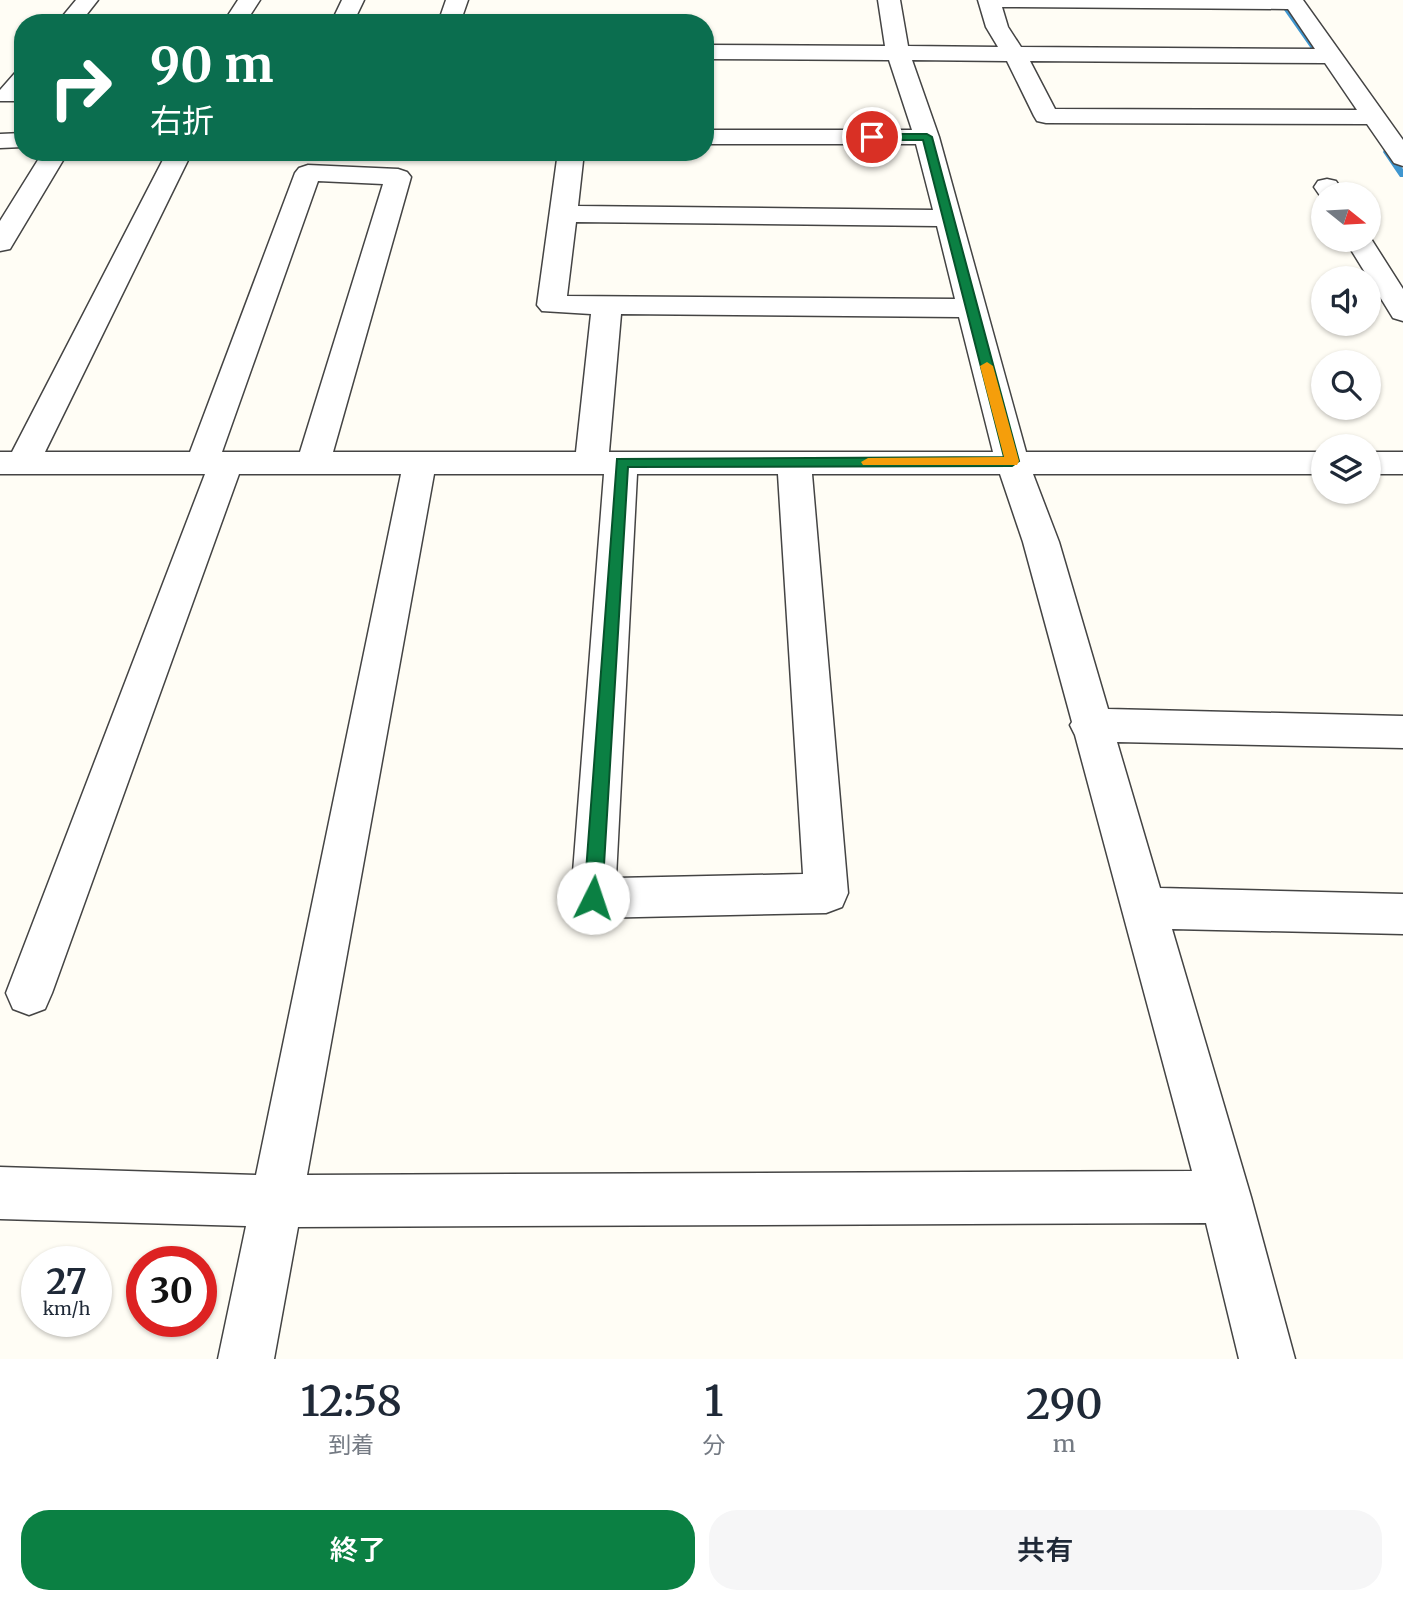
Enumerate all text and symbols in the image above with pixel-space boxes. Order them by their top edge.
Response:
text: 90 m [150,34,274,95]
icon: right [35,42,126,133]
text: 右折 [150,101,214,141]
pin [842,107,902,167]
icon: arrive [853,118,891,156]
north arrow [1311,182,1381,252]
map controls [1311,182,1381,504]
button: sound [1311,266,1381,336]
button: search [1311,350,1381,420]
button: layers [1311,434,1381,504]
position arrow [556,861,630,935]
speed limit sign: 30 [126,1246,217,1337]
text: 27 [46,1260,87,1304]
text: km/h [43,1297,90,1320]
text: 12:58 [300,1375,402,1427]
text: 1 [704,1375,723,1427]
text: 290 [1026,1378,1103,1430]
text: m [1053,1429,1076,1458]
text: 到着 [328,1430,374,1459]
text: 分 [702,1430,725,1459]
button: 終了 [21,1510,695,1590]
button: 共有 [709,1510,1382,1590]

